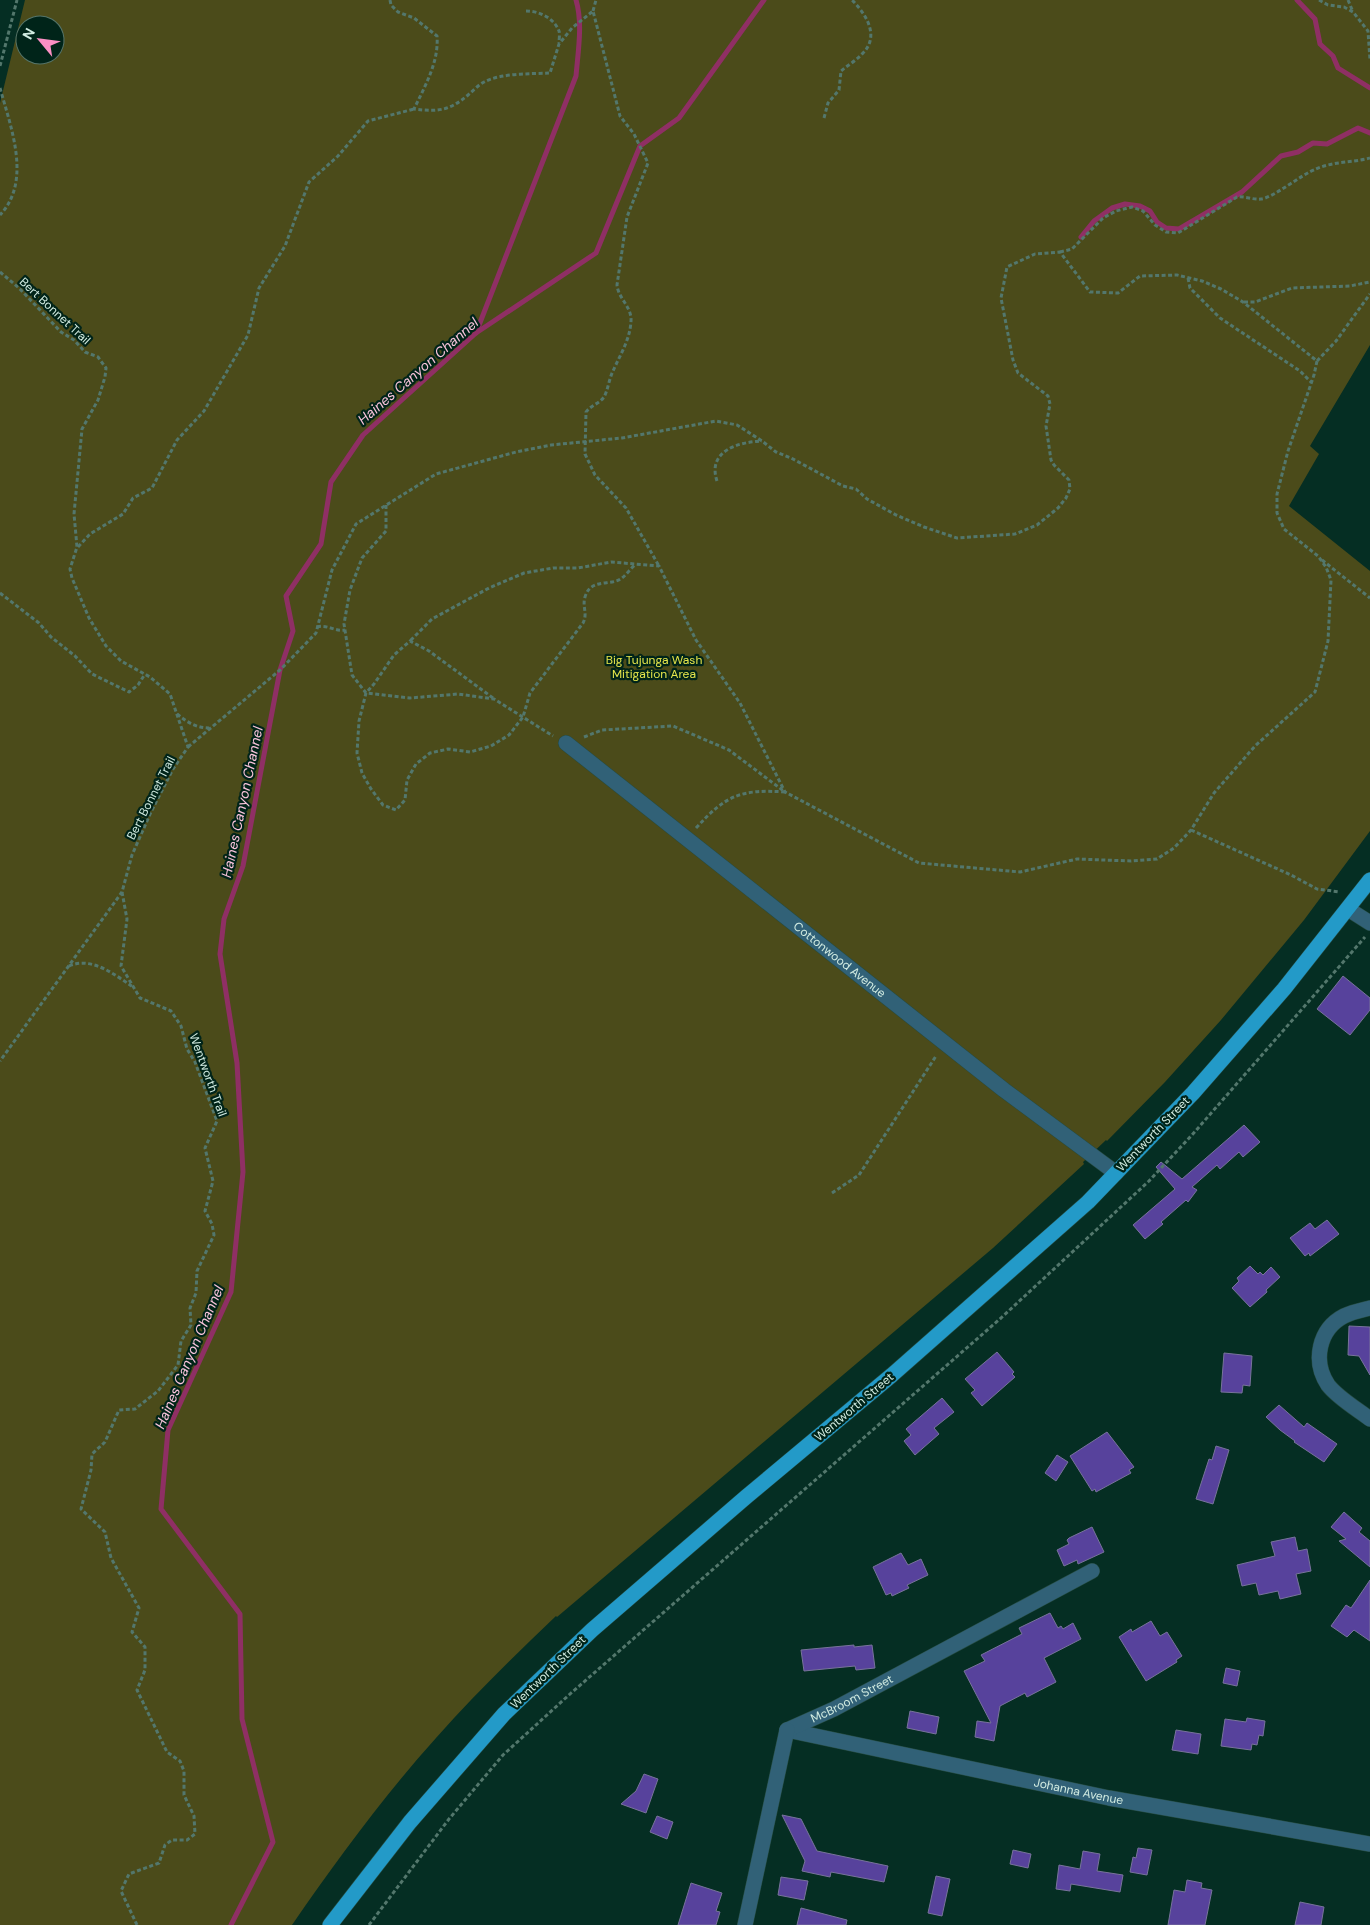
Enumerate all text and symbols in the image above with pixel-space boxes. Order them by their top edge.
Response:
north arrow [15,15,65,65]
text: N [18,25,39,43]
street label: Bert Bonnet Trail [16,274,94,348]
water label: Haines Canyon Channel [354,313,483,428]
park label: Big Tujunga Wash Mitigation Area [606,652,702,682]
water label: Haines Canyon Channel [217,724,267,879]
street label: Bert Bonnet Trail [123,754,179,842]
street label: Cottonwood Avenue [790,918,889,1001]
street label: Wentworth Trail [186,1031,230,1119]
street label: Wentworth Street [1113,1093,1193,1175]
water label: Haines Canyon Channel [151,1282,228,1431]
street label: Wentworth Street [811,1369,897,1445]
street label: Wentworth Street [507,1632,589,1712]
street label: McBroom Street [808,1671,896,1726]
street label: Johanna Avenue [1032,1774,1125,1808]

